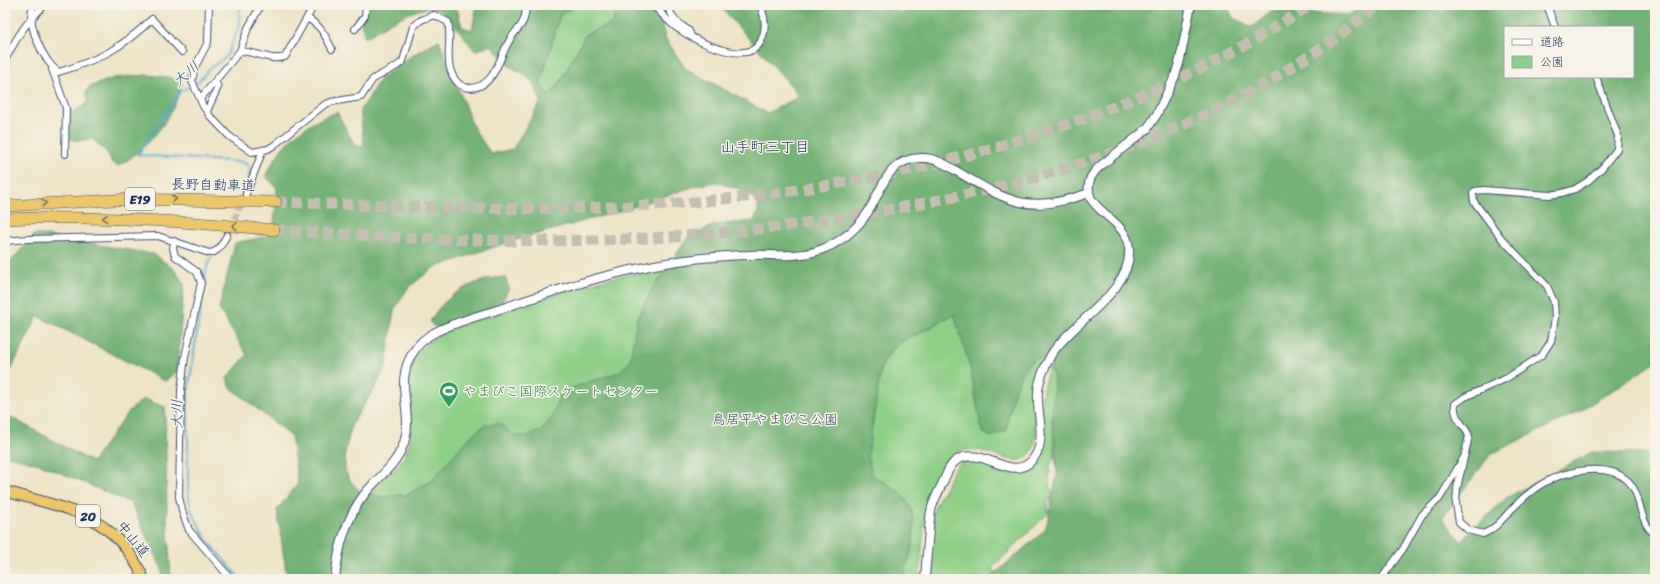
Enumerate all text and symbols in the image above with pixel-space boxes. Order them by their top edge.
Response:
legend [1504,26,1634,78]
text: 道路 [1540,31,1564,53]
text: 公園 [1540,51,1564,73]
water label: 大川 [166,54,206,94]
district label: 山手町三丁目 [720,134,810,160]
street label: 長野自動車道 [171,172,255,198]
road number: E19 [125,188,155,210]
one-way arrow [171,195,177,203]
one-way arrow [41,198,47,207]
one-way arrow [102,214,108,222]
one-way arrow [232,222,238,231]
place label: やまびこ国際スケートセンター [463,379,658,404]
sports icon: やまびこ国際スケートセンター [438,380,460,408]
water label: 大川 [164,399,190,429]
park label: 鳥居平やまびこ公園 [712,407,838,432]
road number: 20 [76,505,100,527]
street label: 中山道 [110,515,156,563]

